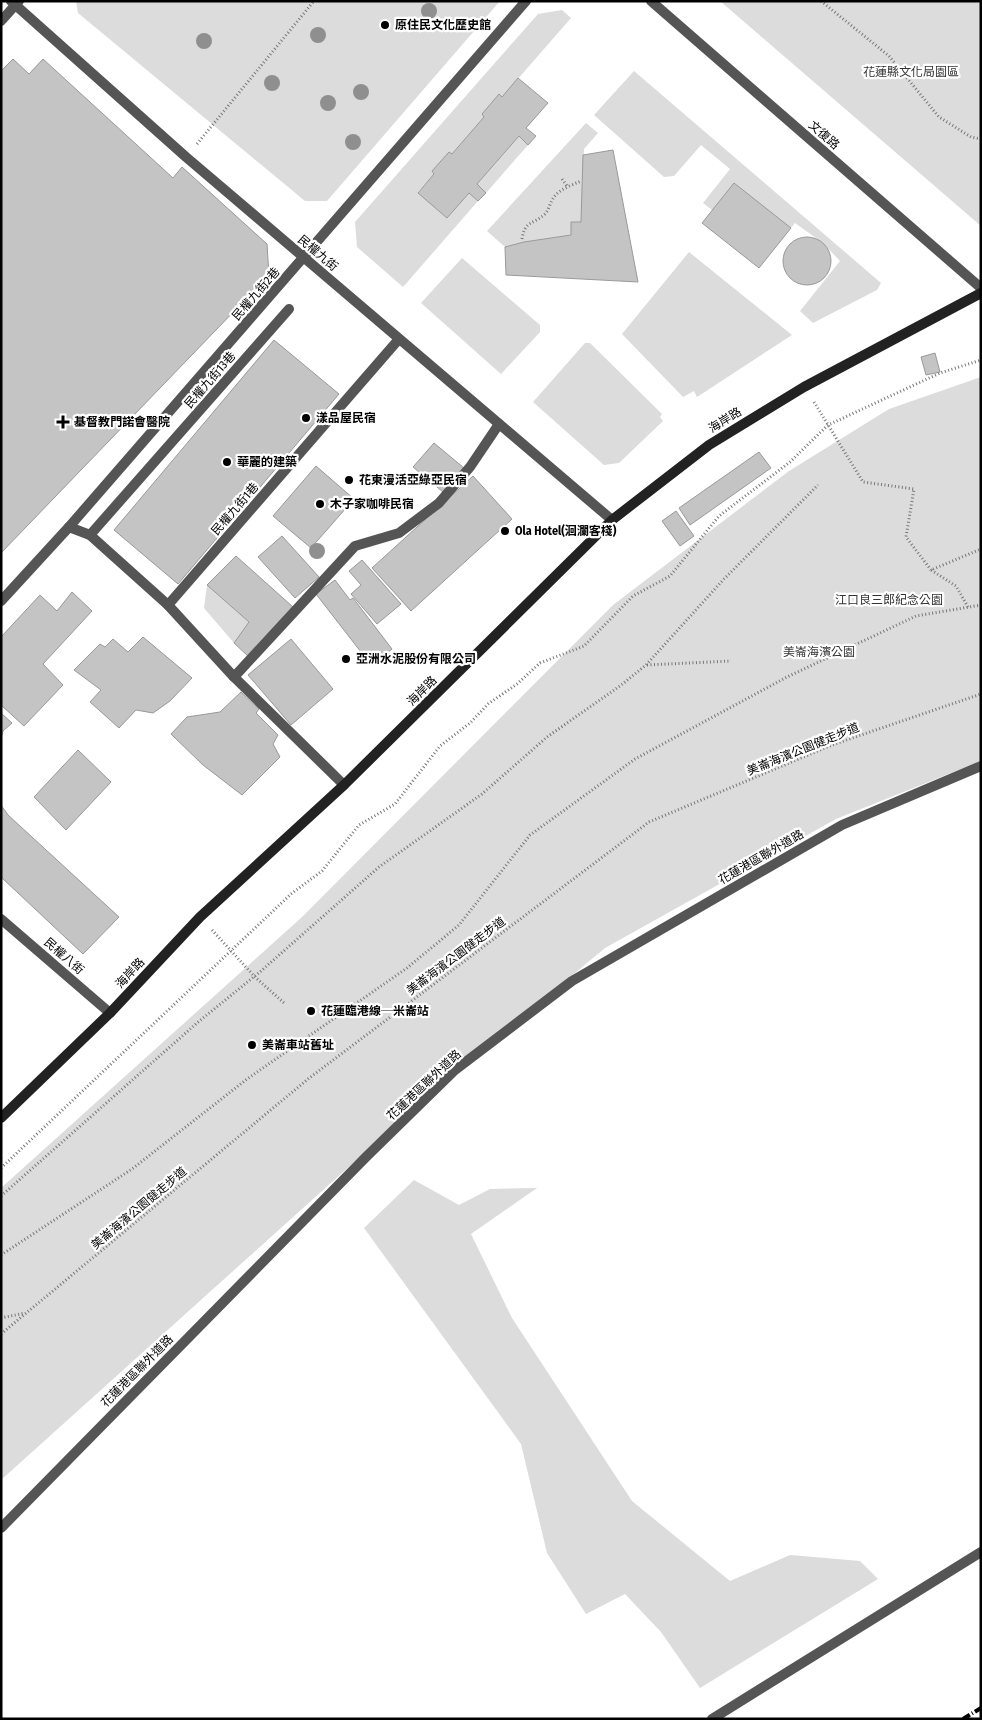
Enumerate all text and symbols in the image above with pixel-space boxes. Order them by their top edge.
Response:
place label: 原住民文化歷史館 [395,18,491,32]
marker: 原住民文化歷史館 [379,19,391,31]
park label: 花蓮縣文化局園區 [863,65,959,79]
street label: 文復路 [806,118,842,152]
street label: 民權九街 [295,232,341,274]
street label: 民權九街2巷 [229,265,283,323]
street label: 民權九街13巷 [182,349,238,411]
street label: 海岸路 [706,405,744,435]
place label: 漾品屋民宿 [316,411,376,425]
marker: 漾品屋民宿 [300,412,312,424]
marker: 基督教門諾會醫院 [56,415,70,429]
place label: 基督教門諾會醫院 [74,415,170,429]
place label: 華麗的建築 [237,455,297,469]
marker: 華麗的建築 [221,456,233,468]
place label: 花東漫活亞綠亞民宿 [359,473,467,487]
marker: 花東漫活亞綠亞民宿 [343,474,355,486]
street label: 民權九街1巷 [208,480,262,538]
place label: 木子家咖啡民宿 [330,497,414,511]
marker: 木子家咖啡民宿 [314,498,326,510]
place label: Ola Hotel(洄瀾客棧) [515,524,617,538]
marker: Ola Hotel(洄瀾客棧) [499,525,511,537]
park label: 江口良三郎紀念公園 [835,593,943,607]
park label: 美崙海濱公園 [783,645,855,659]
place label: 亞洲水泥股份有限公司 [356,652,476,666]
marker: 亞洲水泥股份有限公司 [340,653,352,665]
street label: 海岸路 [404,673,440,709]
street label: 美崙海濱公園健走步道 [745,720,861,778]
street label: 花蓮港區聯外道路 [716,827,806,887]
street label: 美崙海濱公園健走步道 [404,914,508,998]
street label: 民權八街 [41,935,87,977]
street label: 海岸路 [113,955,147,991]
place label: 花蓮臨港線─米崙站 [321,1004,429,1018]
marker: 花蓮臨港線─米崙站 [305,1005,317,1017]
place label: 美崙車站舊址 [262,1038,334,1052]
marker: 美崙車站舊址 [246,1039,258,1051]
street label: 花蓮港區聯外道路 [384,1047,464,1123]
street label: 美崙海濱公園健走步道 [89,1164,189,1252]
street label: 花蓮港區聯外道路 [98,1332,176,1410]

